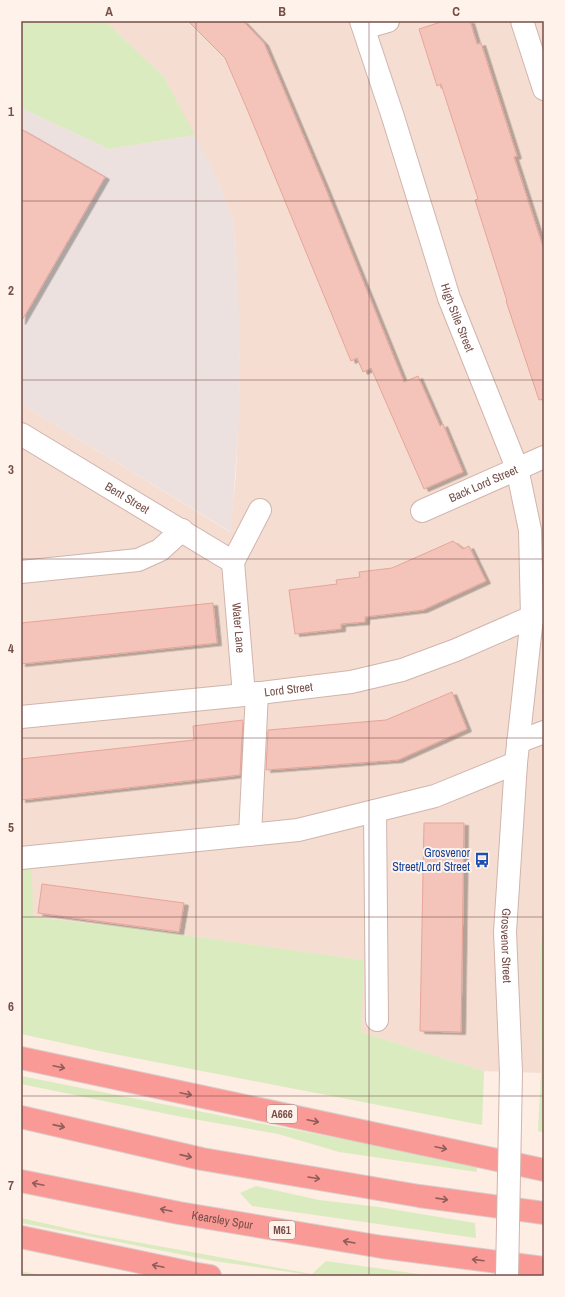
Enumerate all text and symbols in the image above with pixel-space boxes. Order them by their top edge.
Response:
text: A [105,3,113,20]
text: B [278,3,286,20]
text: C [452,3,460,20]
text: 1 [8,103,14,120]
street label: High Stile Street [437,281,478,355]
text: 2 [8,282,14,299]
text: 3 [8,461,14,478]
street label: Back Lord Street [446,462,520,506]
street label: Bent Street [102,478,153,518]
street label: Water Lane [228,602,248,654]
text: 4 [8,640,14,657]
street label: Lord Street [263,679,314,700]
text: 5 [8,819,14,836]
place label: Grosvenor Street/Lord Street [392,845,471,875]
bus stop icon: Grosvenor Street/Lord Street [473,851,491,869]
street label: Grosvenor Street [497,908,515,984]
text: 6 [8,998,14,1015]
one-way arrow [52,1063,65,1071]
one-way arrow [179,1090,192,1098]
road number: A666 [267,1105,297,1123]
one-way arrow [307,1117,320,1125]
one-way arrow [52,1123,65,1131]
one-way arrow [434,1144,447,1152]
one-way arrow [179,1152,192,1160]
one-way arrow [307,1174,320,1182]
text: 7 [8,1177,14,1194]
one-way arrow [32,1180,45,1188]
one-way arrow [435,1195,448,1203]
one-way arrow [159,1206,172,1214]
street label: Kearsley Spur [190,1207,255,1233]
road number: M61 [269,1221,295,1239]
one-way arrow [343,1238,356,1246]
one-way arrow [472,1256,485,1264]
one-way arrow [152,1262,165,1270]

